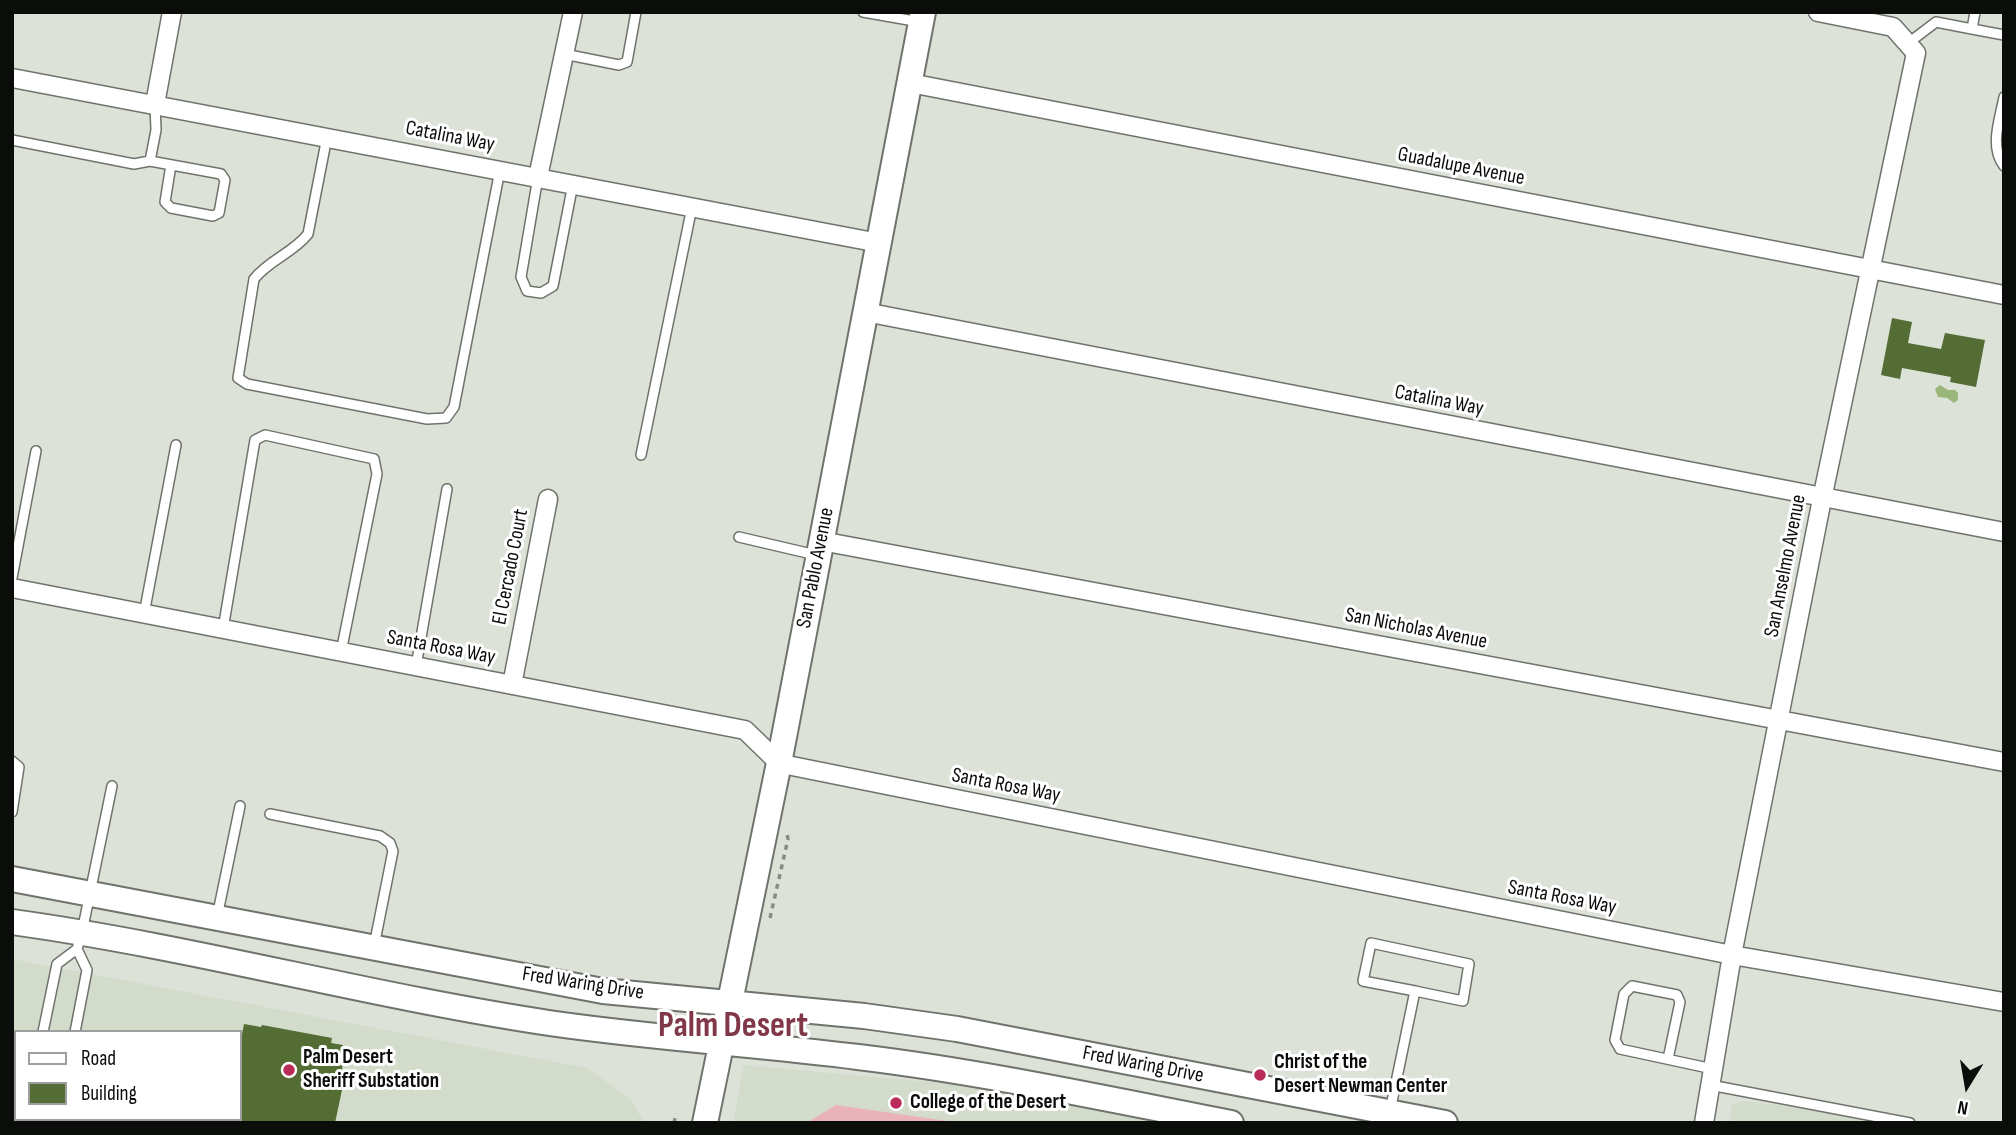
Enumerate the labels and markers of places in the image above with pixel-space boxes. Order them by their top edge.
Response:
place label: Palm Desert Sheriff Substation [303,1045,439,1095]
place label: Christ of the Desert Newman Center [1274,1050,1447,1100]
marker: Palm Desert Sheriff Substation [281,1062,297,1078]
marker: Christ of the Desert Newman Center [1252,1067,1268,1083]
place label: College of the Desert [910,1090,1066,1116]
marker: College of the Desert [888,1095,904,1111]

